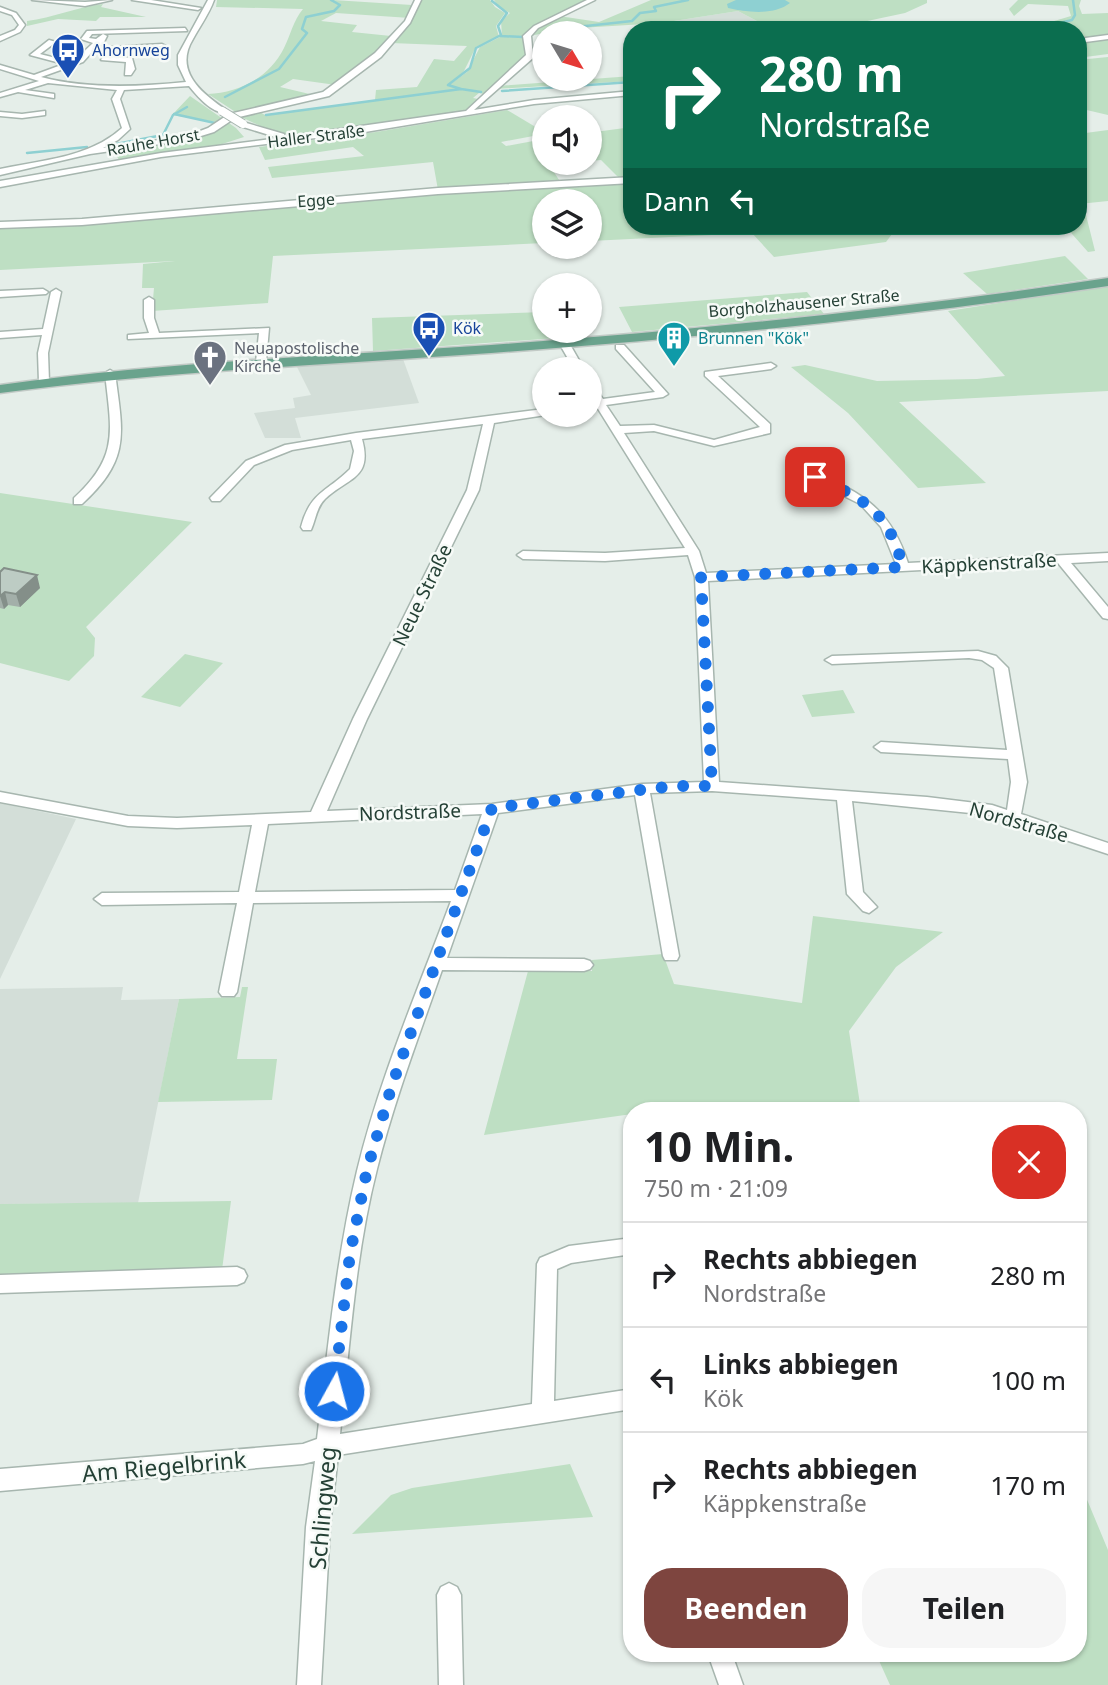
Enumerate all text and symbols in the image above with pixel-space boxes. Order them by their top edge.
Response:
north arrow [532,21,602,91]
map controls [532,21,602,427]
bus stop icon: Ahornweg [49,31,87,80]
place label: Ahornweg [92,39,170,61]
text: 280 m [759,40,904,106]
icon: right [644,49,735,140]
text: Nordstraße [759,103,931,146]
button: sound [532,105,602,175]
street label: Haller Straße [266,119,366,153]
street label: Rauhe Horst [105,123,201,161]
icon: left [724,182,762,220]
text: Dann [644,183,710,219]
street label: Egge [296,188,336,212]
button: layers [532,189,602,259]
button: + [532,273,602,343]
street label: Borgholzhausener Straße [708,284,900,322]
bus stop icon: Kök [410,309,448,358]
place label: Kök [453,317,482,339]
building icon: Brunnen "Kök" [655,319,693,368]
place label: Brunnen "Kök" [698,327,809,349]
place label: Neuapostolische Kirche [234,337,359,377]
church icon: Neuapostolische Kirche [191,338,229,387]
button: − [532,357,602,427]
pin [785,447,845,507]
icon: arrive [796,458,834,496]
street label: Neue Straße [386,540,458,650]
street label: Käppkenstraße [921,546,1057,580]
street label: Nordstraße [966,795,1072,849]
street label: Nordstraße [359,797,461,827]
text: 10 Min. [644,1117,794,1174]
button: close [992,1125,1066,1199]
text: 750 m · 21:09 [644,1172,788,1204]
text: Rechts abbiegen [703,1241,918,1277]
icon: right [644,1256,682,1294]
text: 280 m [990,1257,1066,1293]
text: Nordstraße [703,1277,826,1309]
text: Links abbiegen [703,1346,899,1382]
position arrow [297,1354,371,1428]
icon: left [644,1361,682,1399]
text: 100 m [990,1362,1066,1398]
text: Kök [703,1382,743,1414]
street label: Am Riegelbrink [81,1443,248,1489]
street label: Schlingweg [301,1445,343,1571]
text: Rechts abbiegen [703,1451,918,1487]
icon: right [644,1466,682,1504]
text: 170 m [990,1467,1066,1503]
text: Käppkenstraße [703,1487,867,1519]
button: Beenden [644,1568,848,1648]
button: Teilen [862,1568,1066,1648]

